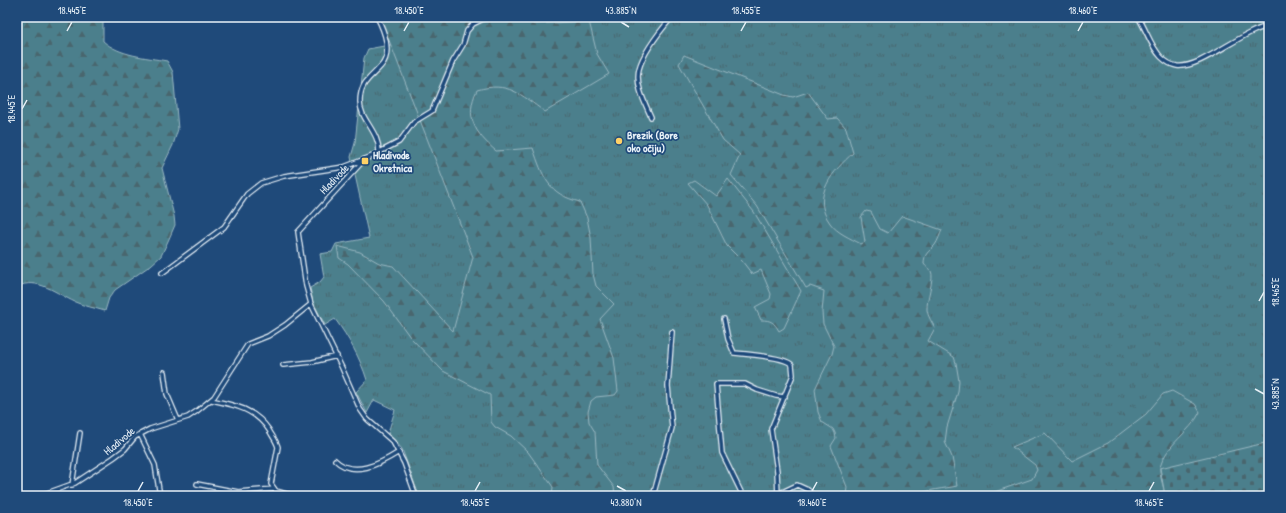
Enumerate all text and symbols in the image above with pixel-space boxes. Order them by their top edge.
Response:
text: 18.445°E [58,4,87,17]
text: 18.450°E [394,4,424,17]
text: 43.885°N [606,4,636,17]
text: 18.455°E [731,4,761,17]
text: 18.460°E [1068,4,1098,17]
text: 18.445°E [5,94,18,123]
place label: Brezik (Bore oko očiju) [627,128,678,156]
marker: Brezik (Bore oko očiju) [614,136,624,146]
place label: Hladivode Okretnica [373,148,413,175]
marker: Hladivode Okretnica [360,156,370,166]
street label: Hladivode [316,161,352,197]
text: 18.465°E [1269,277,1282,306]
text: 43.885°N [1269,379,1282,409]
street label: Hladivode [100,423,138,458]
text: 18.450°E [123,496,153,509]
text: 18.455°E [460,496,490,509]
text: 43.880°N [610,496,642,509]
text: 18.460°E [797,496,827,509]
text: 18.465°E [1135,496,1164,509]

